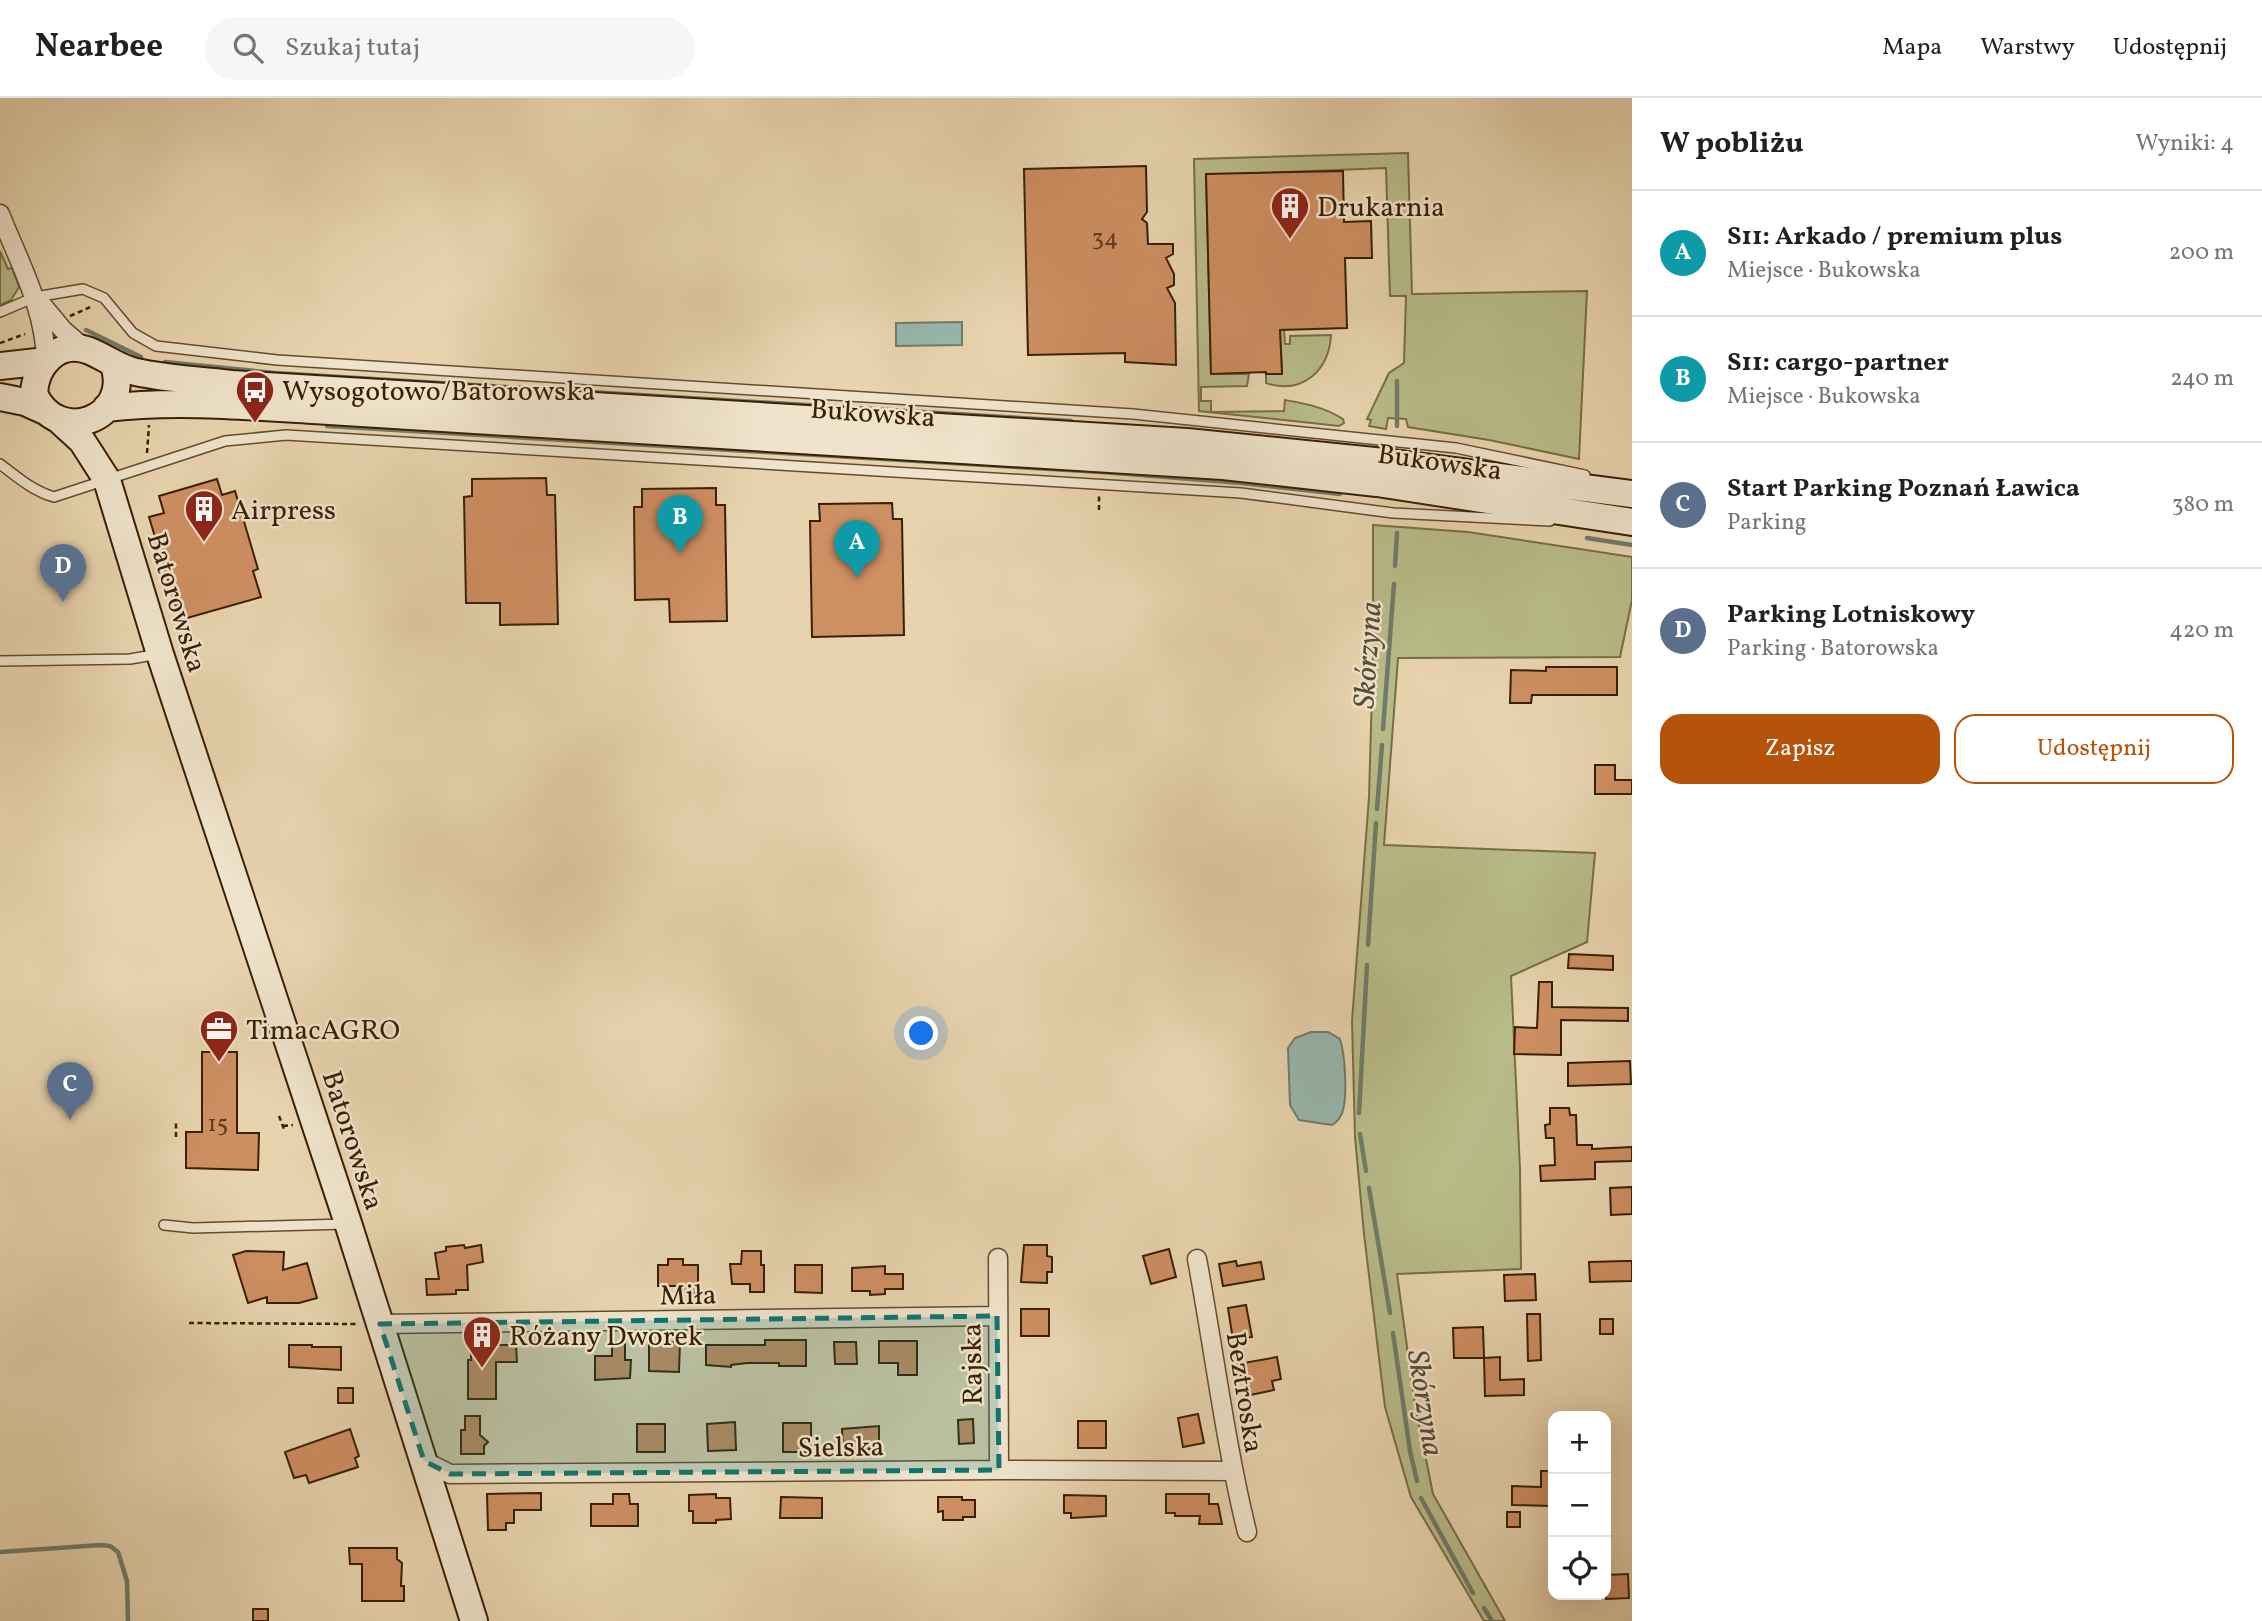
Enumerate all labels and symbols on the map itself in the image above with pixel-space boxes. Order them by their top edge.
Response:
building icon: Drukarnia [1269,185,1311,240]
place label: Drukarnia [1317,189,1445,228]
house number: 34 [1092,222,1118,256]
bus stop icon: Wysogotowo/Batorowska [234,369,276,424]
place label: Wysogotowo/Batorowska [282,373,596,412]
street label: Bukowska [809,391,937,438]
street label: Bukowska [1375,435,1505,492]
building icon: Airpress [183,488,225,543]
place label: Airpress [231,492,336,531]
pin: B [657,495,703,553]
pin: A [834,520,880,578]
street label: Batorowska [136,528,215,678]
pin: D [40,544,86,602]
water label: Skórzyna [1344,600,1394,710]
office icon: TimacAGRO [198,1008,240,1063]
place label: TimacAGRO [246,1012,400,1051]
your location [904,1016,938,1050]
pin: C [47,1062,93,1120]
street label: Batorowska [311,1066,393,1216]
house number: 15 [208,1108,228,1142]
street label: Miła [659,1277,717,1316]
building icon: Różany Dworek [461,1314,503,1369]
place label: Różany Dworek [509,1318,703,1357]
street label: Rajska [953,1323,994,1405]
street label: Beztroska [1215,1329,1272,1456]
water label: Skórzyna [1395,1347,1453,1460]
street label: Sielska [797,1428,885,1469]

